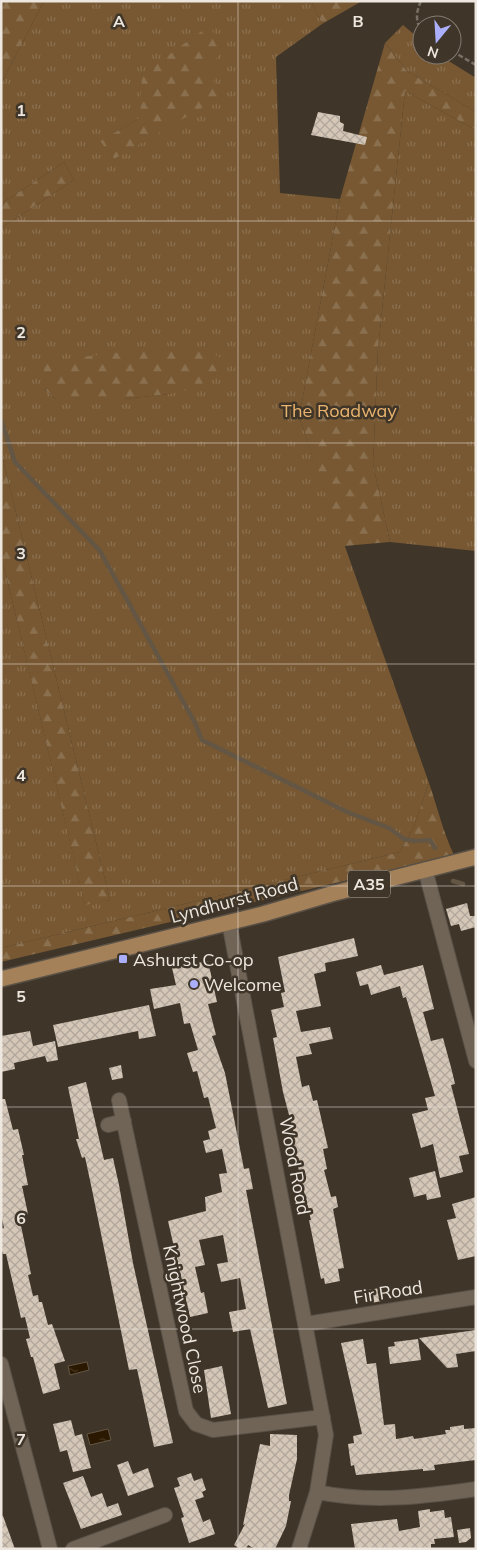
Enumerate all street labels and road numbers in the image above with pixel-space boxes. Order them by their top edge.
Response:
road number: A35 [348,871,390,898]
street label: Lyndhurst Road [168,872,300,928]
street label: Wood Road [274,1115,316,1217]
street label: Knightwood Close [158,1243,212,1395]
street label: Fir Road [352,1275,424,1309]

